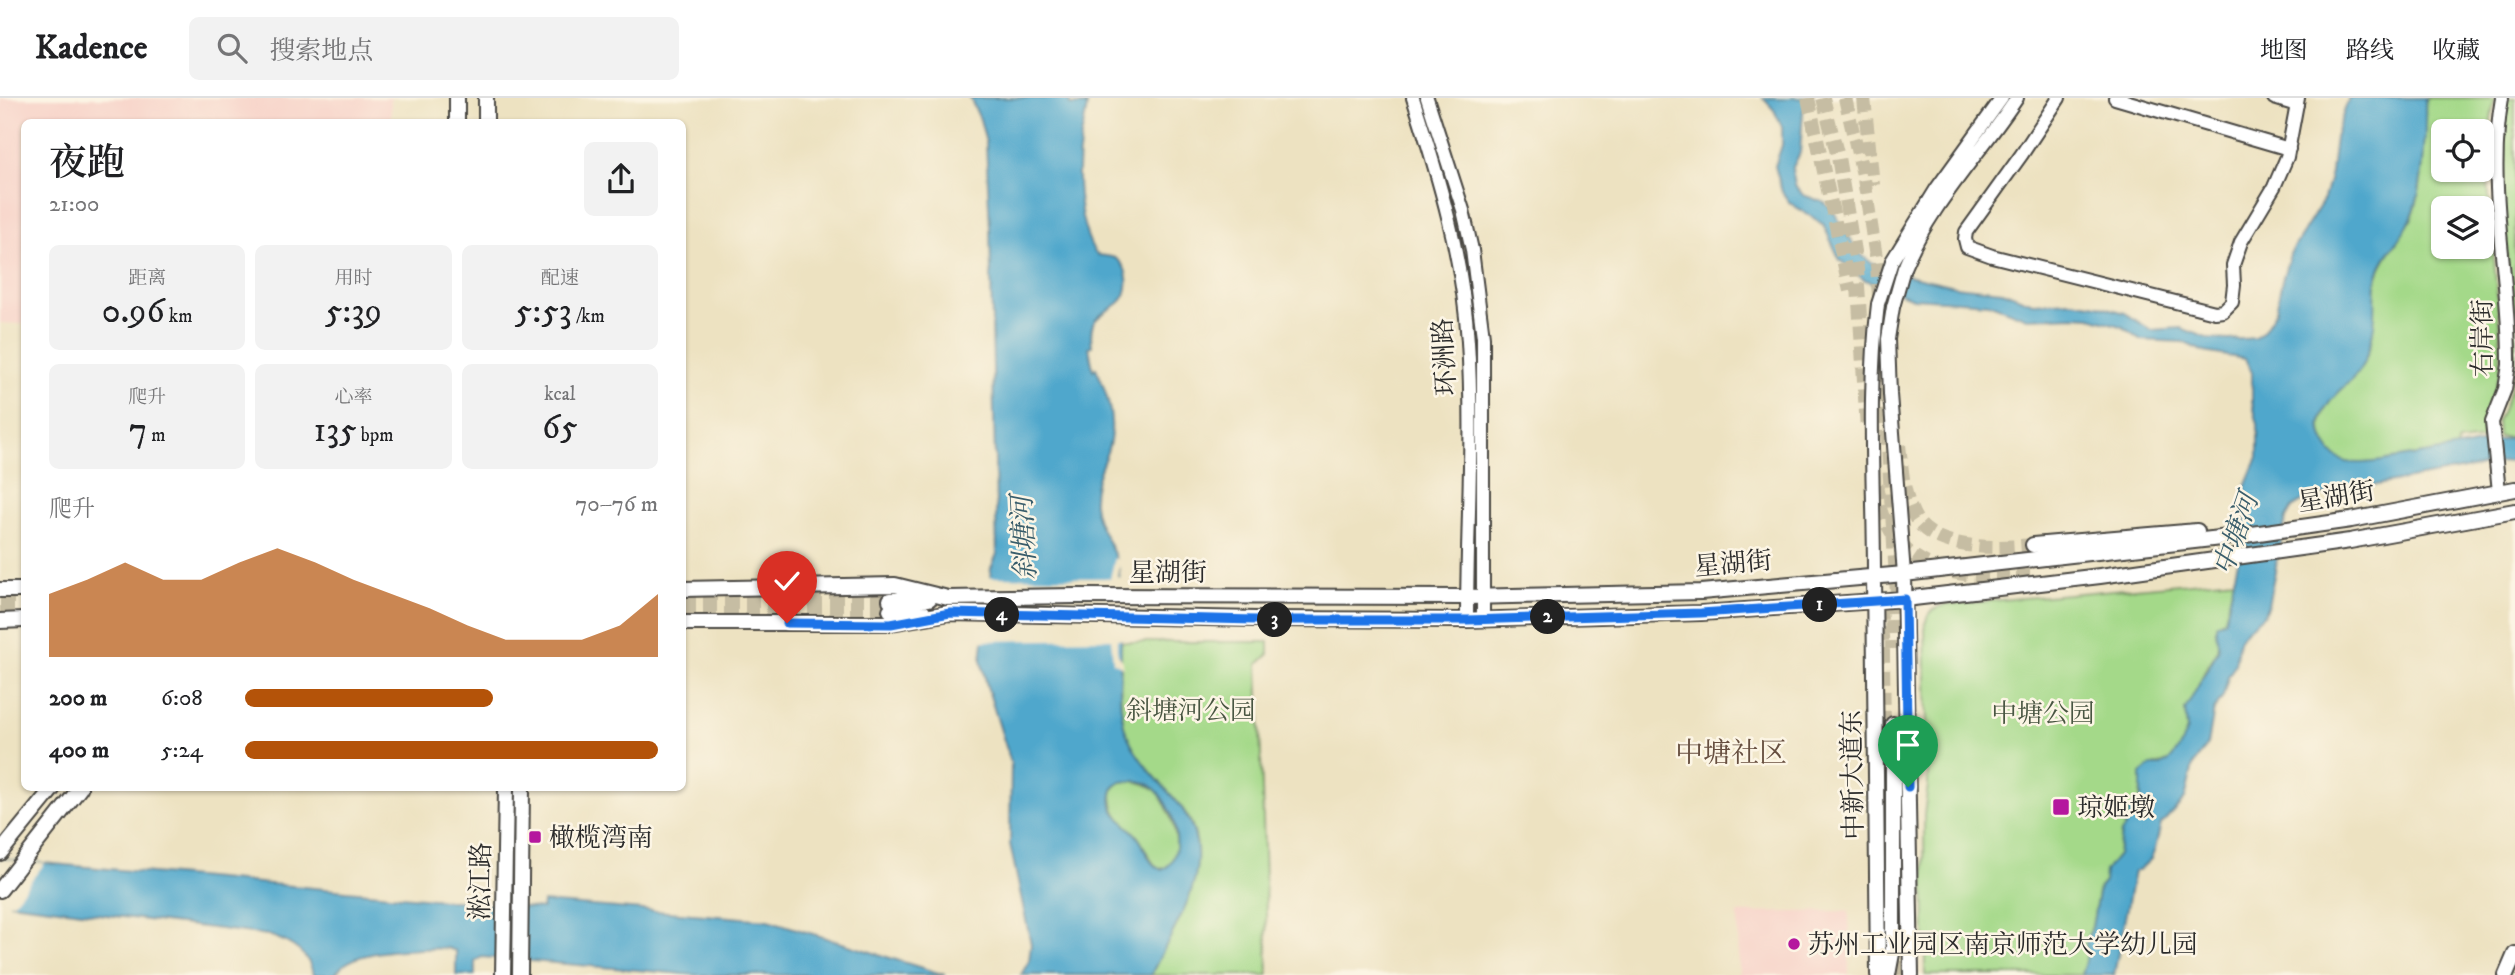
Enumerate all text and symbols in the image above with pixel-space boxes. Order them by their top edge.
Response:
search box [189,17,679,80]
text: Kadence [35,28,147,69]
icon: search [213,29,251,67]
text: 搜索地点 [269,35,373,68]
text: 地图 [2260,36,2308,66]
text: 路线 [2346,36,2394,66]
text: 收藏 [2432,36,2480,66]
map controls [2431,119,2494,259]
button: locate [2431,119,2494,182]
text: 夜跑 [49,140,125,188]
button: share [584,142,658,216]
text: 21:00 [49,190,100,219]
button: layers [2431,196,2494,259]
text: 距离 [128,267,166,290]
text: 用时 [334,267,373,290]
text: 配速 [541,267,579,290]
text: 0.96 [102,290,165,334]
text: 5:39 [325,290,382,334]
text: 5:53 [515,290,572,334]
street label: 右岸街 [2467,299,2500,377]
text: km [165,305,192,328]
text: /km [572,305,605,328]
street label: 环洲路 [1427,317,1464,397]
text: kcal [544,383,575,406]
text: 爬升 [128,386,166,409]
text: 心率 [334,386,373,409]
text: 65 [542,406,578,450]
text: 7 [129,409,147,453]
text: 135 [313,409,357,453]
text: m [147,424,166,447]
text: bpm [357,424,394,447]
street label: 星湖街 [2295,475,2377,520]
water label: 中塘河 [2206,484,2268,580]
text: 70–76 m [575,490,658,519]
water label: 斜塘河 [1005,490,1044,581]
text: 爬升 [49,495,95,524]
street label: 星湖街 [1693,545,1773,584]
pin [757,551,817,623]
street label: 星湖街 [1129,557,1207,590]
icon: check [768,562,806,600]
pin: 1 [1802,588,1838,622]
text: 1 [1816,593,1823,616]
pin: 4 [984,598,1020,632]
pin: 2 [1530,600,1566,634]
pin: 3 [1258,602,1292,638]
text: 4 [996,603,1007,626]
text: 2 [1543,605,1552,628]
text: 3 [1271,608,1278,631]
text: 200 m [49,684,107,713]
text: 6:08 [161,684,203,713]
park label: 斜塘河公园 [1126,695,1256,728]
park label: 中塘公园 [1991,698,2095,731]
street label: 中新大道东 [1836,710,1871,840]
pin [1878,715,1938,787]
icon: arrive [1889,726,1927,764]
text: 400 m [49,736,109,765]
text: 5:24 [161,736,203,765]
district label: 中塘社区 [1675,736,1787,771]
place label: 琼姬墩 [2077,792,2155,825]
marker: 琼姬墩 [2051,797,2071,817]
place label: 橄榄湾南 [549,822,653,855]
marker: 橄榄湾南 [527,829,543,845]
street label: 淞江路 [464,842,499,920]
place label: 苏州工业园区南京师范大学幼儿园 [1808,929,2198,962]
marker: 苏州工业园区南京师范大学幼儿园 [1786,936,1802,952]

